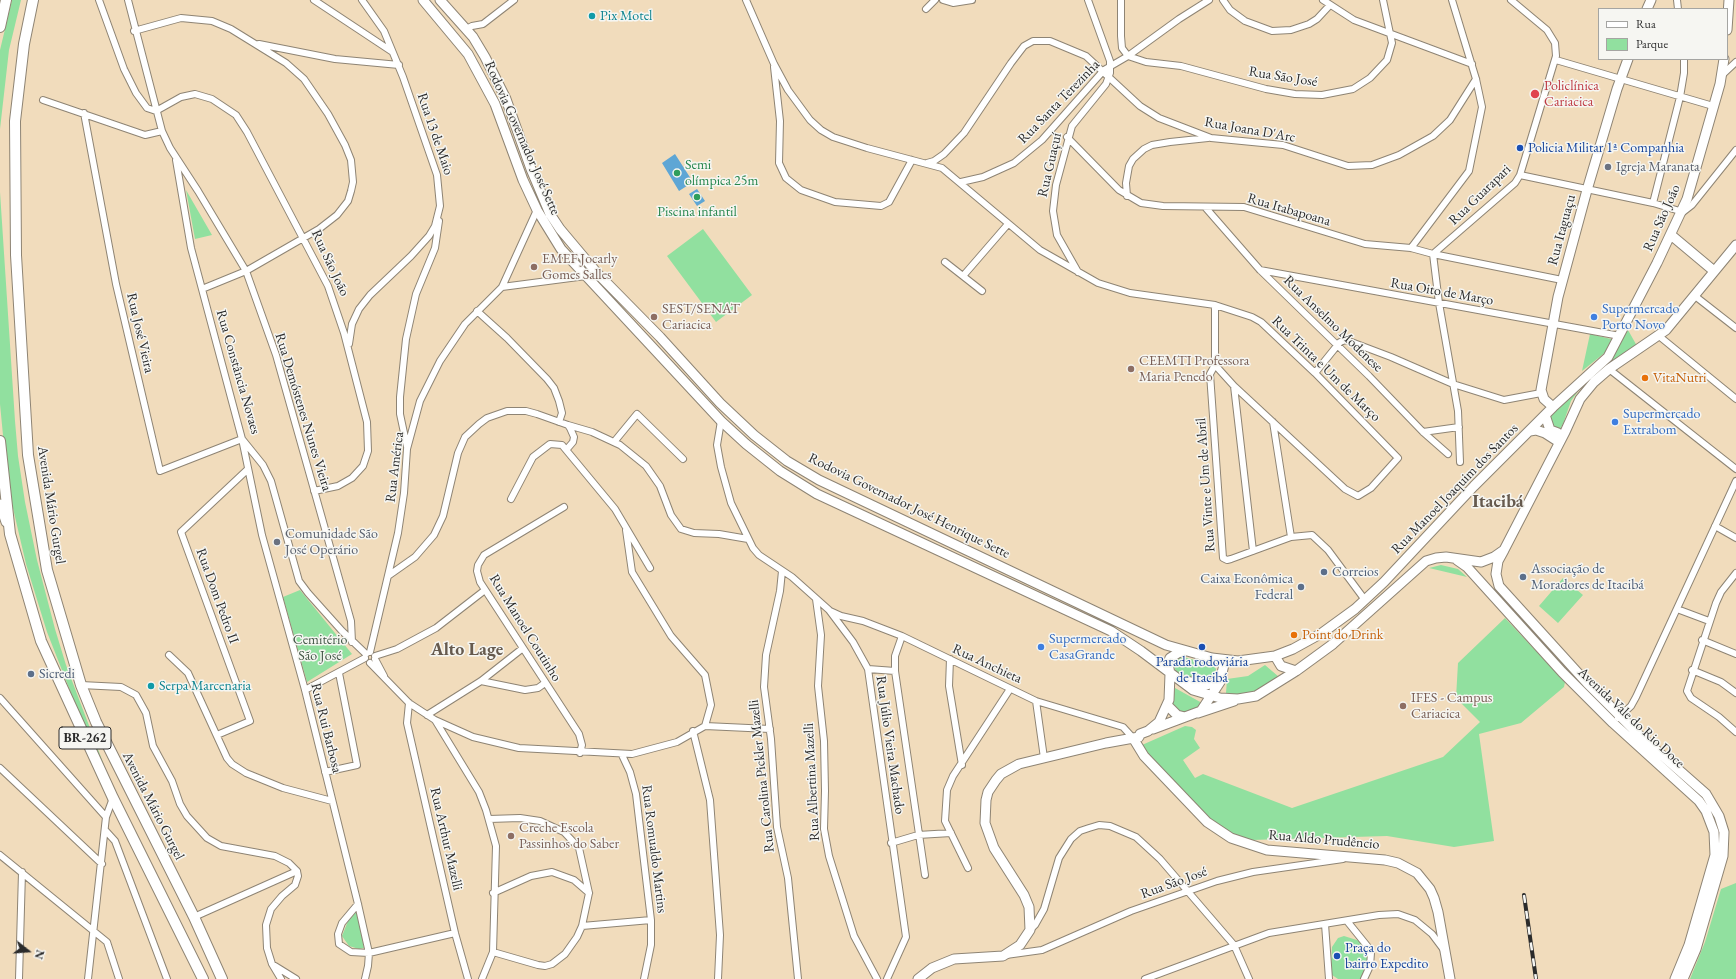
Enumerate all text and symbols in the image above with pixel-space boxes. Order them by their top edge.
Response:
place label: Pix Motel [600,8,652,24]
legend [1598,8,1728,60]
marker: Pix Motel [587,11,597,21]
text: Rua [1636,16,1656,32]
text: Parque [1636,36,1668,52]
street label: Rua Santa Terezinha [1015,56,1103,148]
street label: Rodovia Governador José Sette [480,58,564,218]
street label: Rua São José [1247,63,1319,91]
place label: Policlínica Cariacica [1544,78,1599,110]
marker: Policlínica Cariacica [1529,88,1541,100]
street label: Rua 13 de Maio [413,91,457,177]
street label: Rua Joana D'Arc [1203,114,1297,146]
street label: Rua Guaçuí [1034,131,1066,199]
place label: Policia Militar 1ª Companhia [1528,140,1684,156]
marker: Policia Militar 1ª Companhia [1515,143,1525,153]
place label: Semi olímpica 25m [685,157,758,190]
place label: Igreja Maranata [1616,159,1700,175]
street label: Rua Guarapari [1445,161,1515,229]
marker: Igreja Maranata [1603,162,1613,172]
marker: Semi olímpica 25m [672,168,682,178]
street label: Rua São João [1640,182,1684,254]
street label: Rua Itabapoana [1246,190,1332,230]
marker: Piscina infantil [692,192,702,202]
street label: Rua Itaguaçu [1544,193,1580,267]
place label: Piscina infantil [657,204,737,220]
street label: Rua São João [307,227,353,299]
place label: EMEF Jocarly Gomes Salles [542,251,617,284]
marker: EMEF Jocarly Gomes Salles [529,262,539,272]
street label: Rua Anselmo Modenese [1280,272,1386,376]
street label: Rua Oito de Março [1389,275,1495,309]
street label: Rua José Vieira [123,291,157,375]
place label: SEST/SENAT Cariacica [662,301,740,334]
place label: Supermercado Porto Novo [1602,301,1679,334]
street label: Rua Constância Novaes [212,308,264,436]
marker: SEST/SENAT Cariacica [649,312,659,322]
marker: Supermercado Porto Novo [1589,312,1599,322]
street label: Rua Trinta e Um de Março [1268,313,1384,425]
street label: Rua Demóstenes Nunes Vieira [271,331,335,493]
place label: CEEMTI Professora Maria Penedo [1139,353,1249,386]
marker: CEEMTI Professora Maria Penedo [1126,364,1136,374]
place label: VitaNutri [1653,370,1707,386]
marker: VitaNutri [1640,373,1650,383]
place label: Supermercado Extrabom [1623,406,1700,438]
street label: Rua Vinte e Um de Abril [1193,417,1219,553]
marker: Supermercado Extrabom [1610,417,1620,427]
street label: Rua Manoel Joaquim dos Santos [1388,420,1522,558]
street label: Rua América [382,431,408,503]
street label: Avenida Mário Gurgel [33,445,69,565]
street label: Rodovia Governador José Henrique Sette [806,450,1012,562]
district label: Itacibá [1472,491,1524,513]
place label: Comunidade São José Operário [285,526,378,558]
marker: Comunidade São José Operário [272,537,282,547]
street label: Rua Dom Pedro II [192,546,242,646]
place label: Associação de Moradores de Itacibá [1531,561,1644,594]
place label: Correios [1332,564,1379,580]
marker: Correios [1319,567,1329,577]
street label: Rua Manoel Coutinho [485,571,565,685]
place label: Caixa Econômica Federal [1200,571,1293,604]
marker: Associação de Moradores de Itacibá [1518,572,1528,582]
marker: Caixa Econômica Federal [1296,582,1306,592]
place label: Point do Drink [1302,627,1383,643]
marker: Point do Drink [1289,630,1299,640]
place label: Supermercado CasaGrande [1049,631,1126,664]
park label: Cemitério São José [293,632,347,664]
district label: Alto Lage [431,639,503,661]
street label: Rua Anchieta [950,641,1024,687]
marker: Supermercado CasaGrande [1036,642,1046,652]
marker: Parada rodoviária de Itacibá [1197,642,1207,652]
place label: Parada rodoviária de Itacibá [1156,654,1248,686]
street label: Avenida Vale do Rio Doce [1574,664,1688,772]
place label: Sicredi [39,666,75,682]
marker: Sicredi [26,669,36,679]
street label: Rua Júlio Vieira Machado [872,675,908,815]
place label: Serpa Marcenaria [159,678,251,694]
marker: Serpa Marcenaria [146,681,156,691]
street label: Rua Rui Barbosa [307,681,345,775]
place label: IFES - Campus Cariacica [1411,690,1492,722]
street label: Rua Carolina Pickler Mazelli [746,699,778,853]
marker: IFES - Campus Cariacica [1398,701,1408,711]
street label: Rua Albertina Mazelli [801,723,823,841]
road number: BR-262 [59,727,111,749]
street label: Avenida Mário Gurgel [118,749,188,863]
street label: Rua Romualdo Martins [638,784,670,914]
street label: Rua Arthur Mazelli [426,786,466,892]
place label: Creche Escola Passinhos do Saber [519,820,619,852]
street label: Rua Aldo Prudêncio [1268,827,1380,853]
marker: Creche Escola Passinhos do Saber [506,831,516,841]
street label: Rua São José [1139,863,1209,903]
north arrow [8,931,48,971]
place label: Praça do bairro Expedito [1345,940,1428,972]
text: N [31,948,47,961]
marker: Praça do bairro Expedito [1332,951,1342,961]

